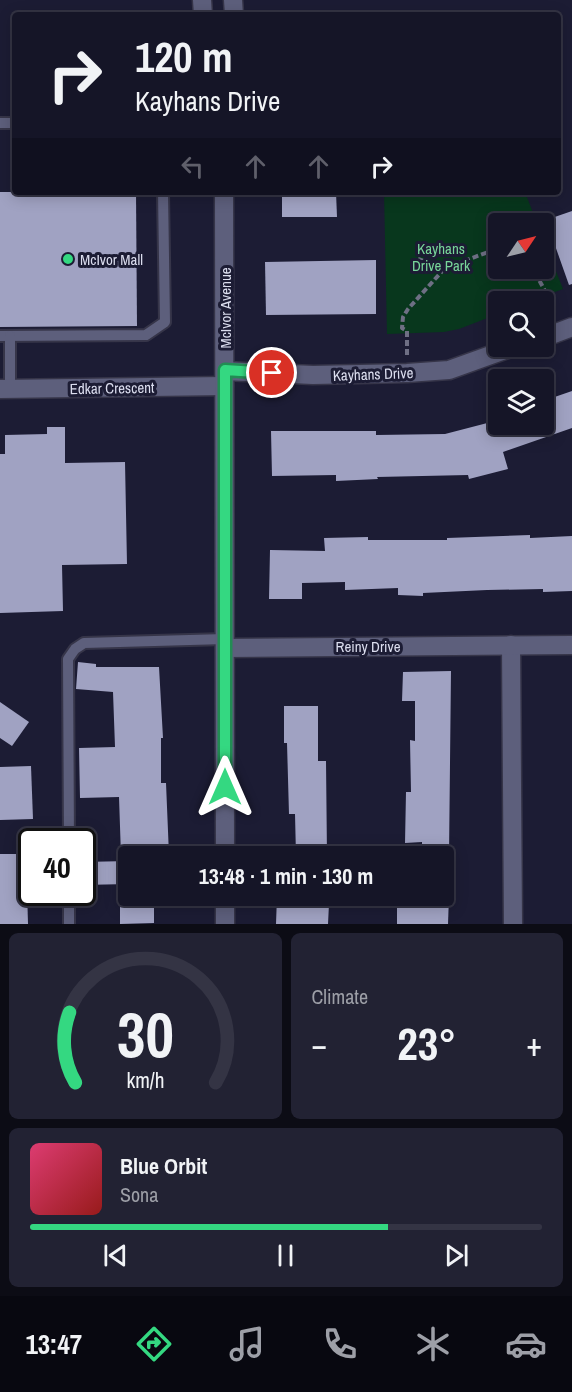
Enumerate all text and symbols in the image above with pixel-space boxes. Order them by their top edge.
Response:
text: 120 m [135,29,233,85]
icon: right [36,36,114,114]
text: Kayhans Drive [135,83,280,119]
icon: left [176,150,209,183]
icon: ahead [239,150,272,183]
icon: ahead [302,150,335,183]
icon: right [365,150,398,183]
north arrow [488,213,554,279]
map controls [488,213,554,435]
park label: Kayhans Drive Park [412,238,471,276]
place label: McIvor Mall [80,249,143,270]
marker: McIvor Mall [61,252,75,266]
street label: McIvor Avenue [215,267,236,349]
button: search [488,291,554,357]
pin [246,347,297,398]
icon: arrive [255,356,288,389]
street label: Kayhans Drive [332,362,414,386]
button: layers [488,369,554,435]
street label: Edkar Crescent [69,377,155,399]
street label: Reiny Drive [336,636,401,657]
position arrow [193,755,257,819]
speed limit sign: 40 [18,828,96,906]
text: 13:48 · 1 min · 130 m [199,861,373,891]
text: Climate [312,983,368,1010]
text: 30 [117,992,174,1076]
text: 23° [397,1013,456,1074]
text: − [312,1022,327,1066]
text: + [526,1022,542,1066]
text: km/h [126,1066,164,1095]
text: Blue Orbit [120,1151,207,1181]
text: Sona [120,1181,158,1208]
icon: previous [99,1239,132,1272]
icon: pause [269,1239,302,1272]
icon: next [440,1239,473,1272]
icon: directions [133,1323,175,1365]
icon: music [226,1323,268,1365]
icon: phone [319,1323,361,1365]
icon: climate [412,1323,454,1365]
icon: car [505,1323,547,1365]
text: 13:47 [25,1326,82,1362]

